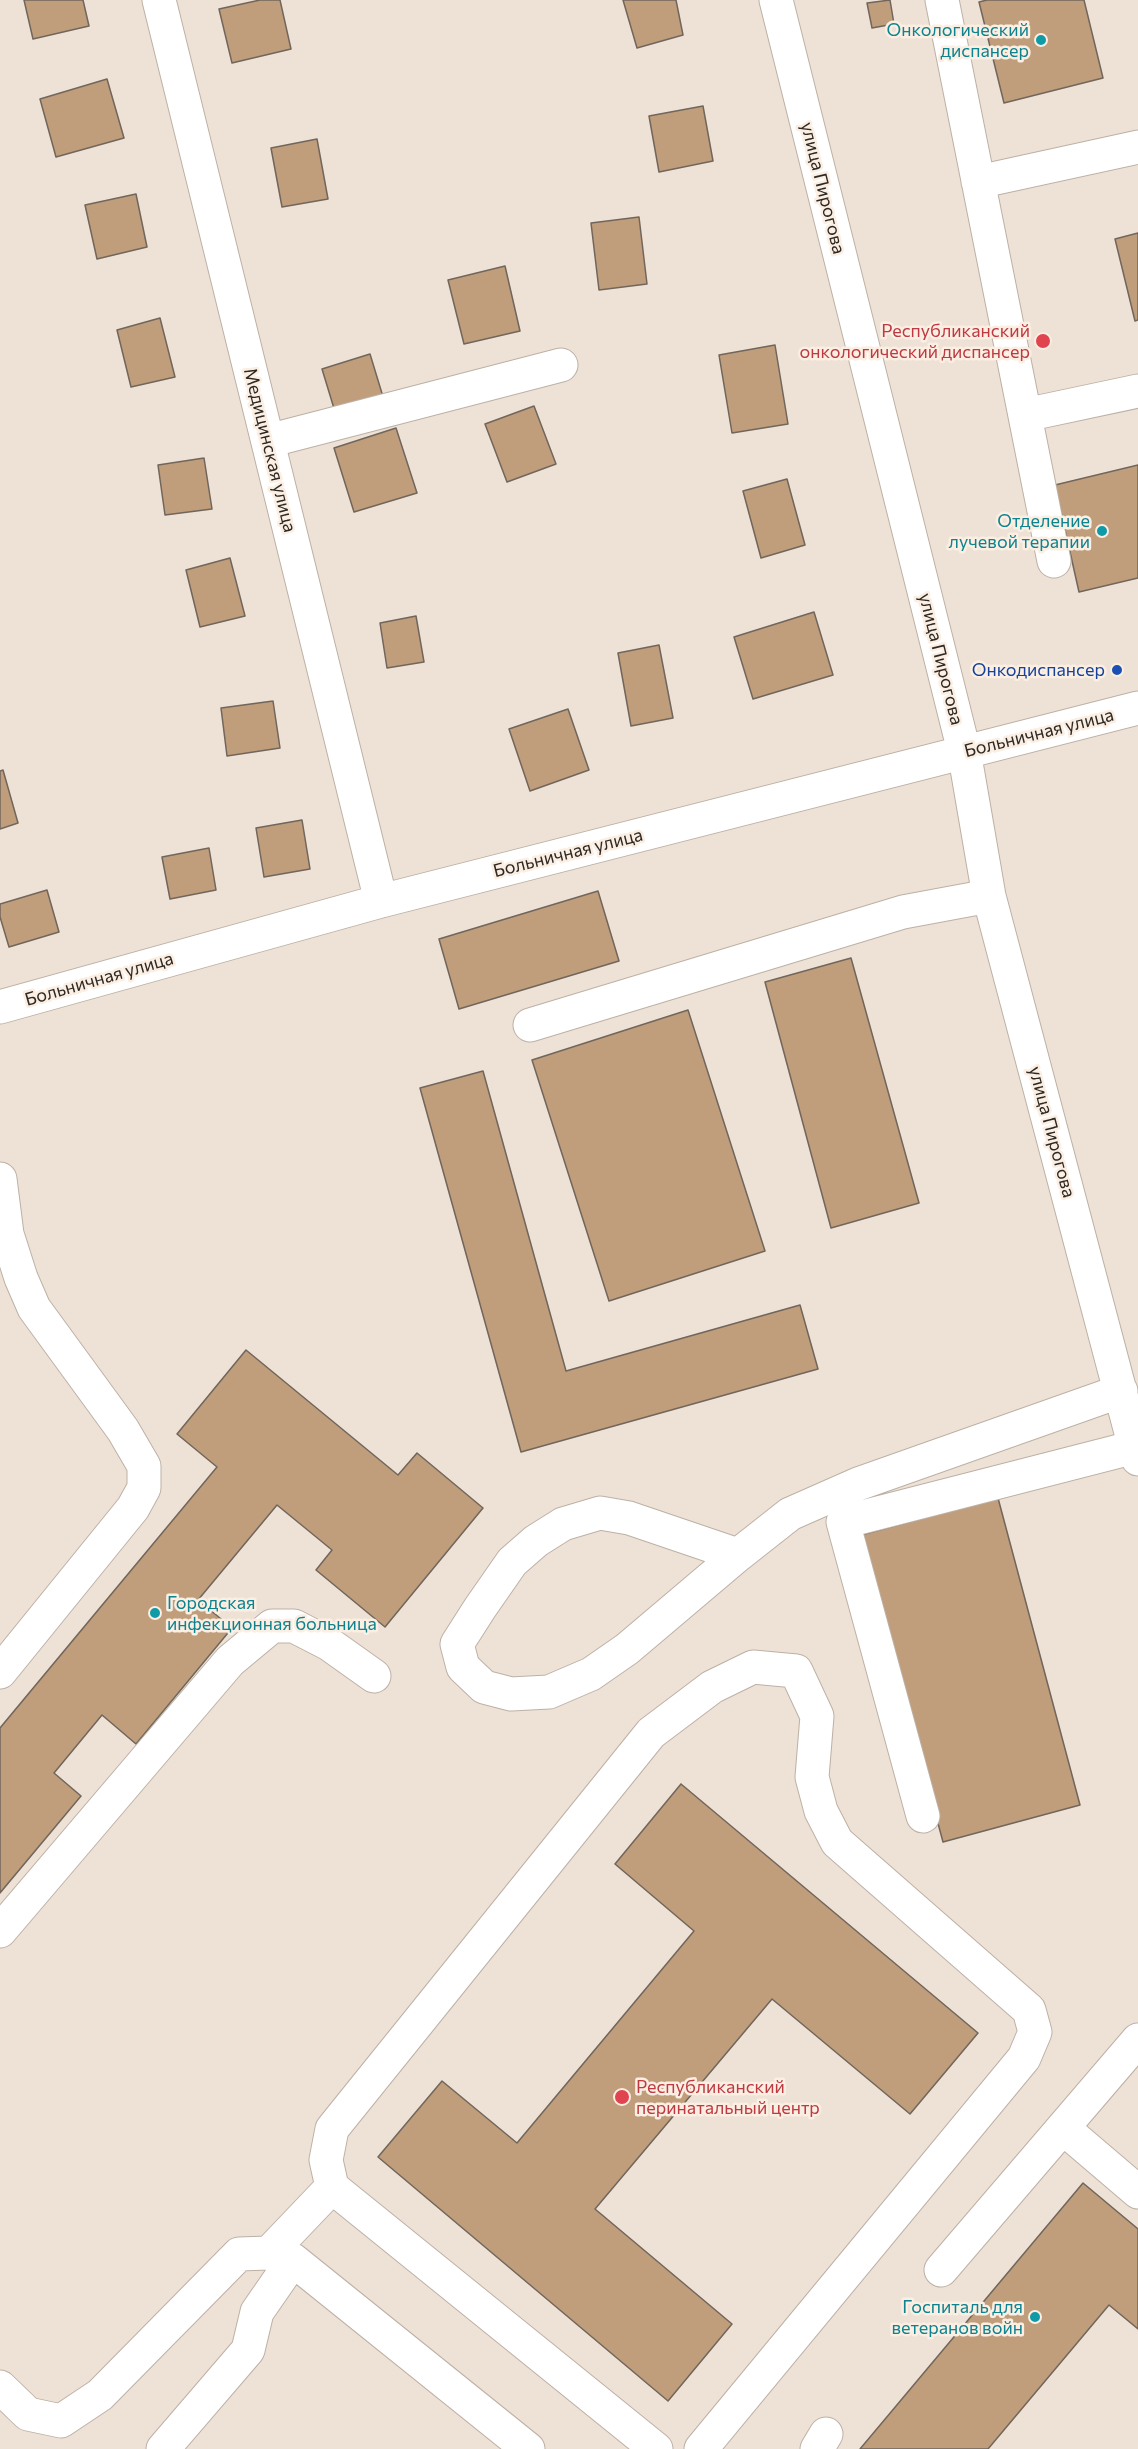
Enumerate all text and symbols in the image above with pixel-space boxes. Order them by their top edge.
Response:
place label: Онкологический диспансер [887,19,1029,62]
marker: Онкологический диспансер [1034,33,1048,47]
street label: улица Пирогова [796,120,850,256]
place label: Республиканский онкологический диспансер [800,320,1030,362]
marker: Республиканский онкологический диспансер [1034,332,1052,350]
street label: Медицинская улица [239,366,301,534]
place label: Отделение лучевой терапии [949,510,1090,552]
marker: Отделение лучевой терапии [1095,524,1109,538]
street label: улица Пирогова [914,591,968,727]
place label: Онкодиспансер [972,659,1105,681]
marker: Онкодиспансер [1110,663,1124,677]
street label: Больничная улица [962,704,1116,762]
street label: Больничная улица [491,824,645,882]
street label: Больничная улица [22,947,176,1011]
street label: улица Пирогова [1024,1064,1080,1200]
place label: Городская инфекционная больница [167,1592,377,1634]
marker: Городская инфекционная больница [148,1606,162,1620]
place label: Республиканский перинатальный центр [636,2076,820,2118]
marker: Республиканский перинатальный центр [613,2088,631,2106]
place label: Госпиталь для ветеранов войн [891,2296,1023,2338]
marker: Госпиталь для ветеранов войн [1028,2310,1042,2324]

